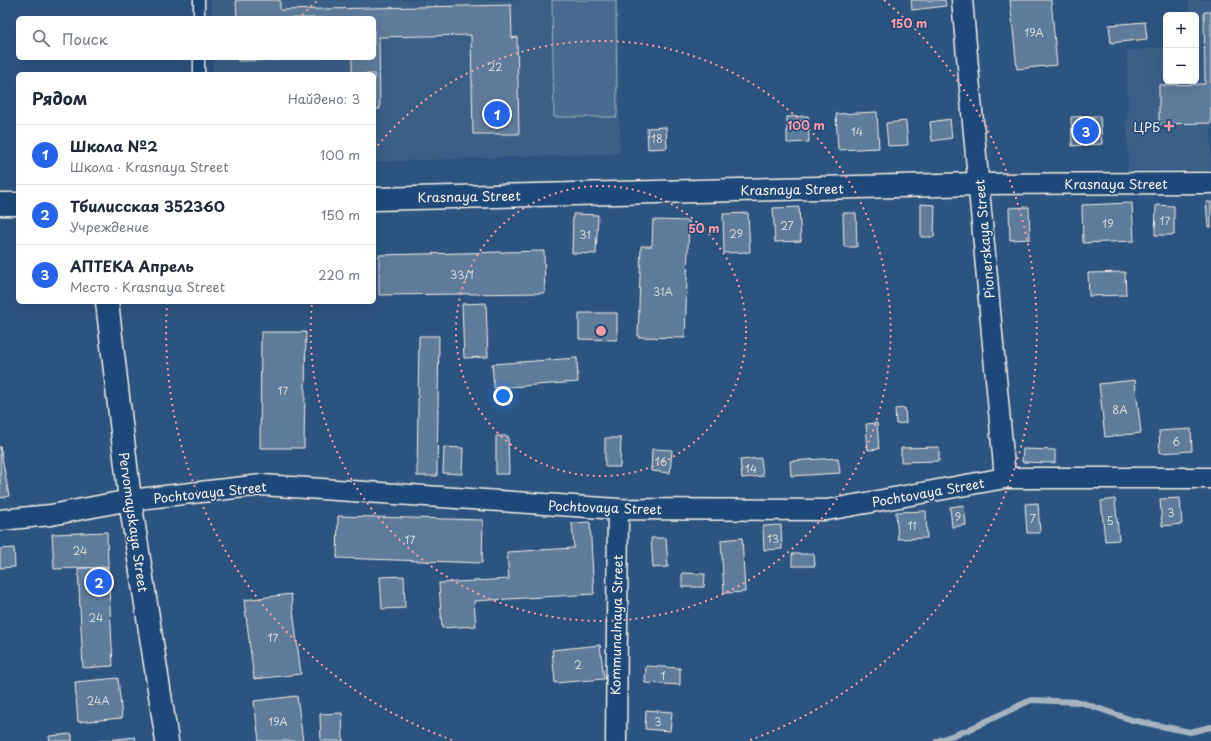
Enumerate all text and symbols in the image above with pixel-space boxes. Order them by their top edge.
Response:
map controls [1163,12,1199,84]
button: + [1163,12,1199,48]
text: 150 m [891,14,927,32]
search box [16,16,376,60]
house number: 19А [1024,24,1044,41]
icon: search [30,27,52,49]
text: Поиск [62,27,108,50]
button: − [1163,48,1199,84]
house number: 22 [488,58,502,75]
text: Рядом [32,85,87,111]
text: Найдено: 3 [288,89,360,108]
pin: 1 [484,99,510,129]
text: 100 m [787,116,825,134]
pin: 3 [1073,116,1099,146]
place label: ЦРБ [1133,117,1160,136]
marker: ЦРБ [1163,120,1175,132]
house number: 14 [851,123,863,140]
house number: 18 [651,130,663,147]
text: Школа №2 [70,134,158,157]
text: 1 [42,145,48,164]
text: 100 m [320,145,360,164]
text: Школа · Krasnaya Street [70,157,229,176]
street label: Krasnaya Street [1064,174,1168,193]
street label: Krasnaya Street [740,179,844,199]
street label: Pionerskaya Street [969,179,999,299]
street label: Krasnaya Street [417,186,521,206]
text: Тбилисская 352360 [70,194,225,217]
text: 2 [40,205,50,224]
text: 150 m [321,205,360,224]
house number: 17 [1160,212,1171,229]
house number: 19 [1102,215,1114,232]
text: Учреждение [70,217,149,236]
house number: 27 [780,217,794,234]
text: 50 m [688,219,720,237]
house number: 29 [729,225,743,242]
house number: 31 [579,226,591,243]
text: АПТЕКА Апрель [70,254,194,277]
text: 3 [41,265,49,284]
text: 220 m [318,265,360,284]
house number: 33/1 [450,266,474,283]
text: Место · Krasnaya Street [70,277,225,296]
house number: 31А [653,283,674,300]
centre of rings [594,324,608,338]
house number: 17 [278,382,289,399]
your location [493,386,513,406]
house number: 8А [1112,401,1128,418]
house number: 6 [1172,433,1180,450]
street label: Pervomayskaya Street [115,451,153,593]
house number: 16 [655,453,668,470]
house number: 14 [745,460,757,477]
street label: Pochtovaya Street [870,473,986,511]
street label: Pochtovaya Street [153,477,267,507]
street label: Pochtovaya Street [548,496,662,518]
house number: 3 [1167,504,1175,521]
house number: 9 [955,508,961,525]
house number: 7 [1030,510,1036,527]
house number: 5 [1106,512,1114,529]
house number: 11 [907,517,917,534]
house number: 13 [767,530,779,547]
house number: 17 [405,531,416,548]
house number: 24 [73,542,87,559]
street label: Kommunalnaya Street [605,555,627,695]
pin: 2 [86,567,112,597]
house number: 24 [89,609,103,626]
house number: 17 [268,629,279,646]
house number: 2 [574,656,582,673]
house number: 1 [661,667,666,684]
house number: 24А [86,692,110,709]
house number: 19А [268,713,288,730]
house number: 3 [654,713,662,730]

